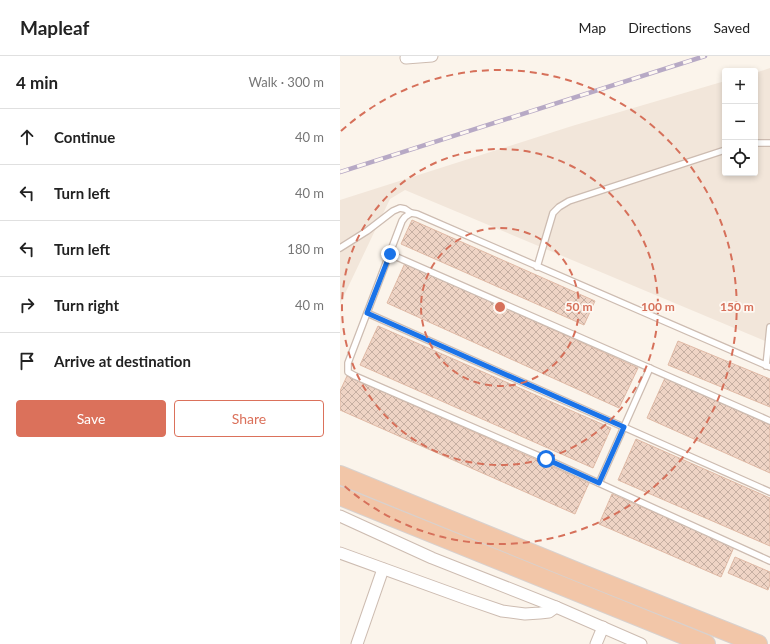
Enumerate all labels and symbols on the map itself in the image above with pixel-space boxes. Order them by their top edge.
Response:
route end [381,245,399,263]
text: 50 m [566,299,592,314]
text: 100 m [641,299,675,314]
text: 150 m [720,299,754,314]
centre of rings [493,300,507,314]
route start [537,450,555,468]

